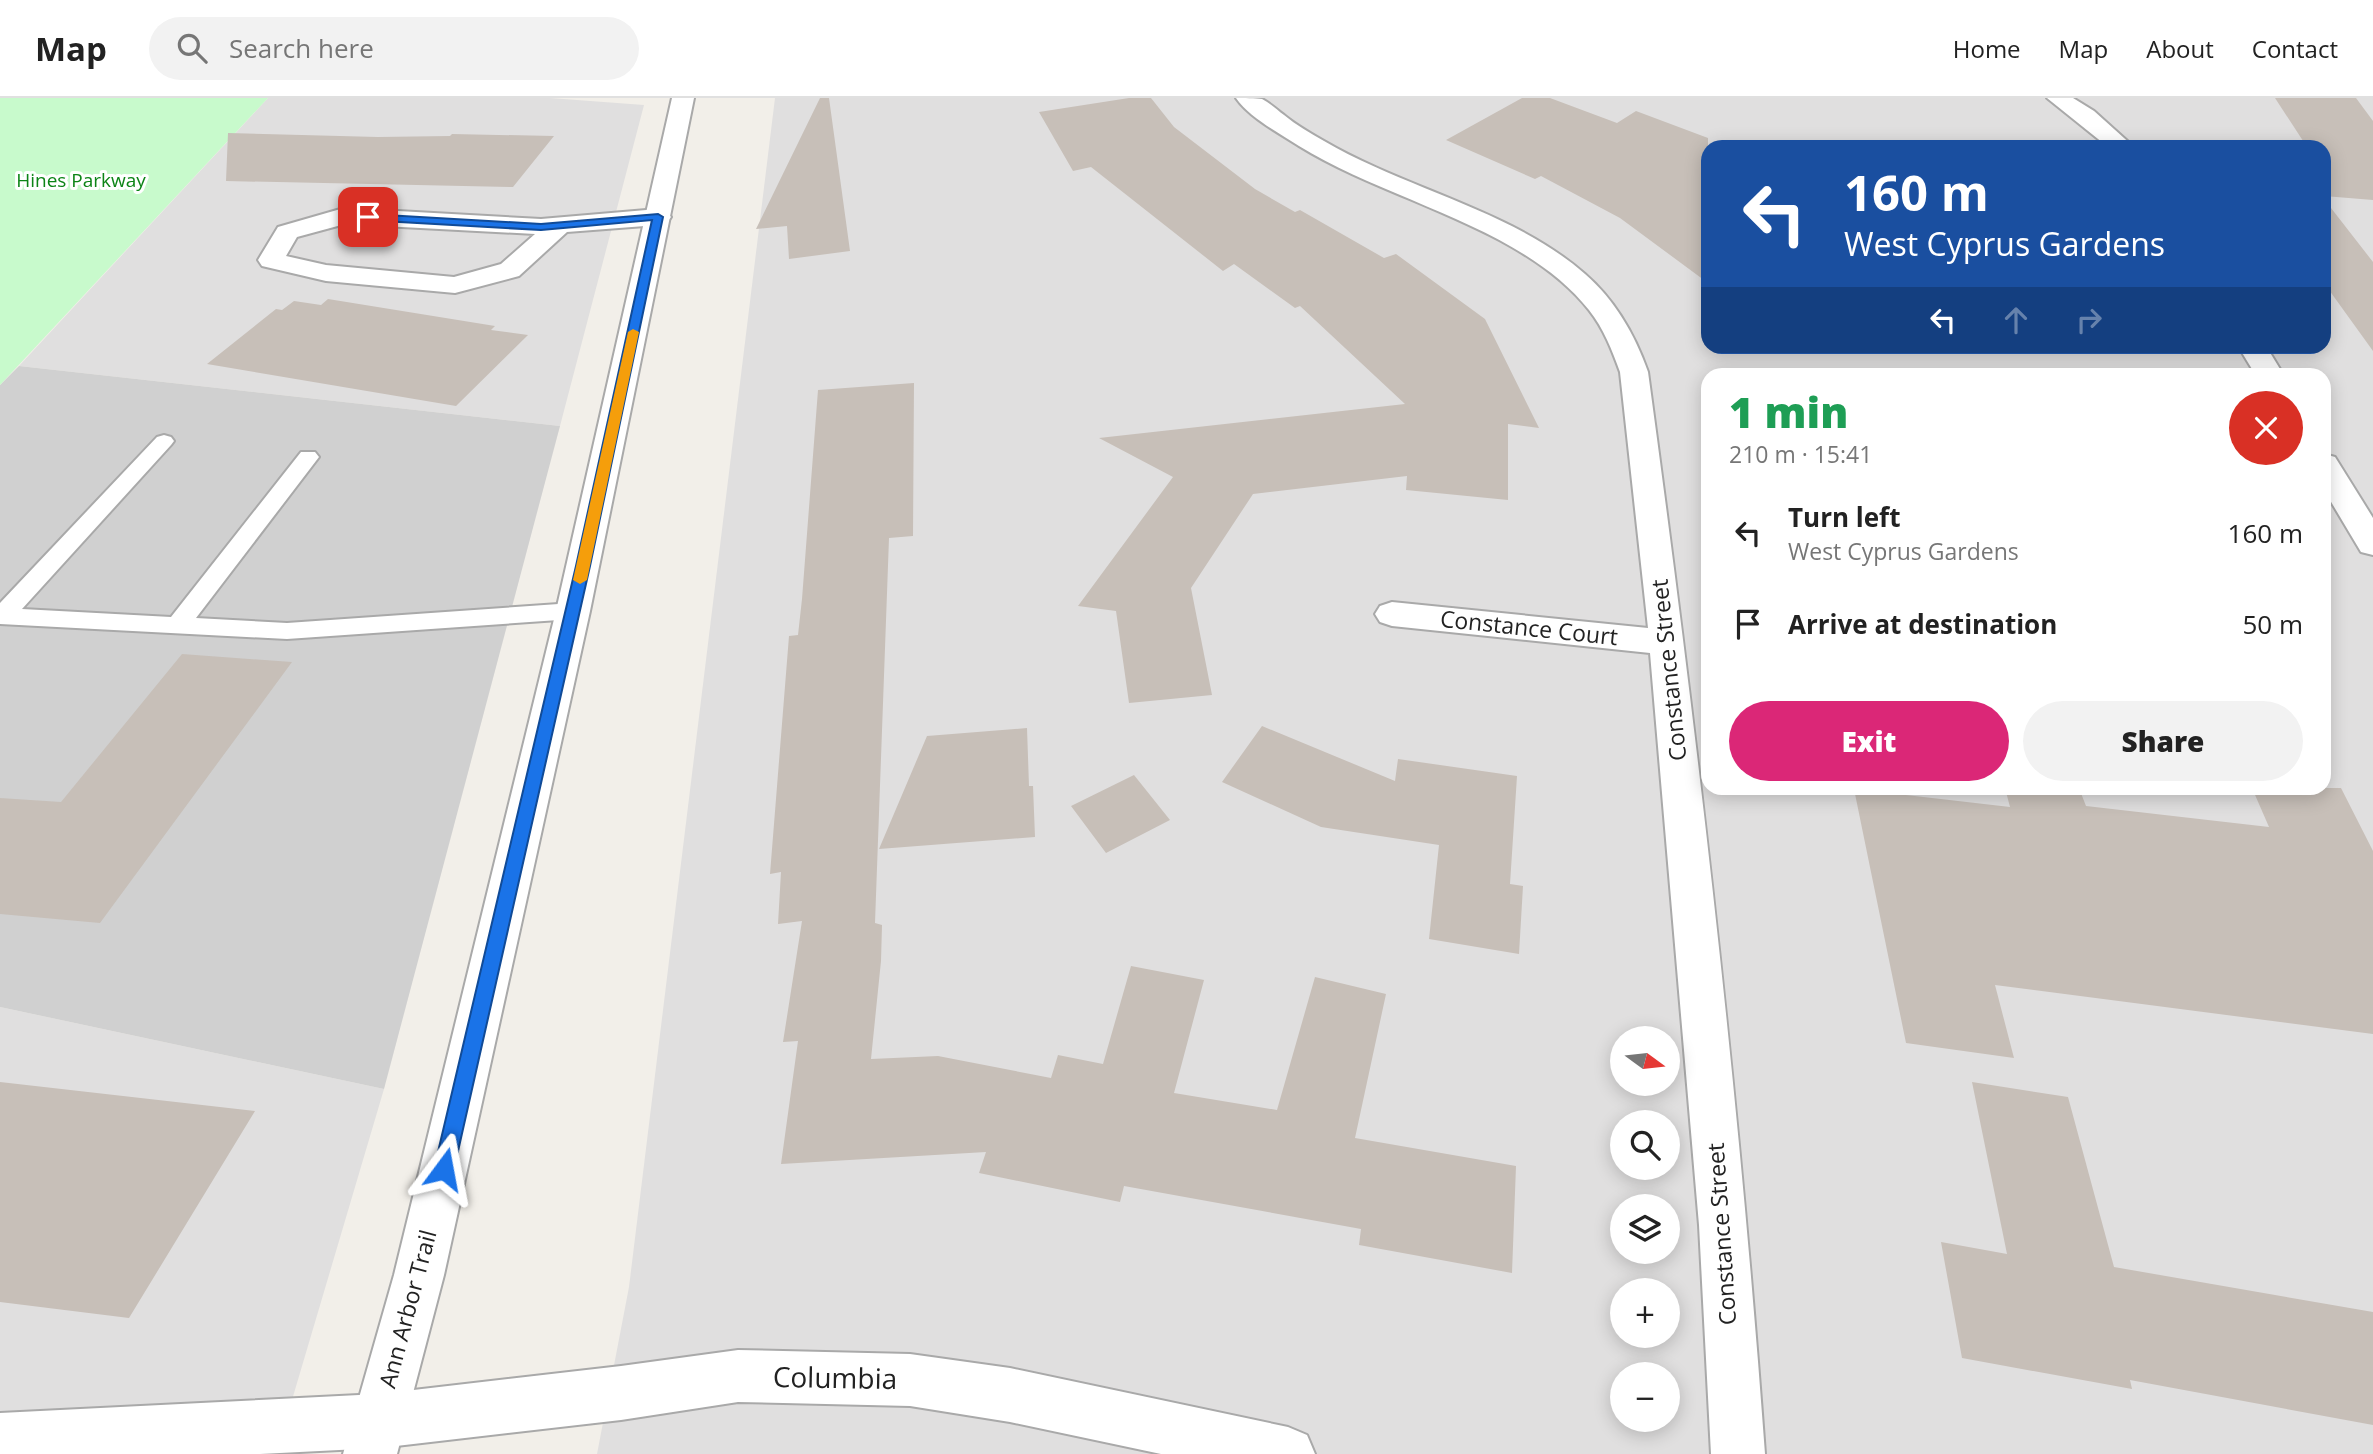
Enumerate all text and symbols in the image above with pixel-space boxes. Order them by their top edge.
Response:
search box [149,17,639,80]
text: Map [35,26,107,71]
icon: search [173,29,211,67]
text: Search here [229,30,374,66]
text: Home [1953,32,2021,65]
text: Map [2059,32,2108,65]
text: About [2146,32,2214,65]
text: Contact [2252,32,2338,65]
text: 160 m [1844,159,1989,225]
park label: Hines Parkway [16,167,146,193]
icon: left [1729,168,1820,259]
pin [338,187,398,247]
icon: arrive [349,198,387,236]
text: West Cyprus Gardens [1844,222,2165,265]
icon: left [1924,301,1962,339]
icon: ahead [1997,301,2035,339]
icon: right [2070,301,2108,339]
text: 1 min [1729,383,1848,440]
button: close [2229,391,2303,465]
text: 210 m · 15:41 [1729,438,1872,470]
text: Turn left [1788,499,1900,535]
icon: left [1729,514,1767,552]
text: 160 m [2228,515,2303,551]
text: West Cyprus Gardens [1788,535,2019,567]
street label: Constance Street [1643,578,1693,763]
street label: Constance Court [1439,602,1619,652]
icon: arrive [1729,605,1767,643]
text: Arrive at destination [1788,606,2057,642]
text: 50 m [2242,606,2303,642]
button: Exit [1729,701,2009,781]
button: Share [2023,701,2303,781]
north arrow [1610,1026,1680,1096]
map controls [1610,1026,1680,1432]
button: search [1610,1110,1680,1180]
position arrow [407,1132,481,1206]
street label: Constance Street [1699,1142,1743,1326]
button: layers [1610,1194,1680,1264]
street label: Ann Arbor Trail [371,1226,444,1391]
button: + [1610,1278,1680,1348]
street label: Columbia [772,1357,898,1397]
button: − [1610,1362,1680,1432]

